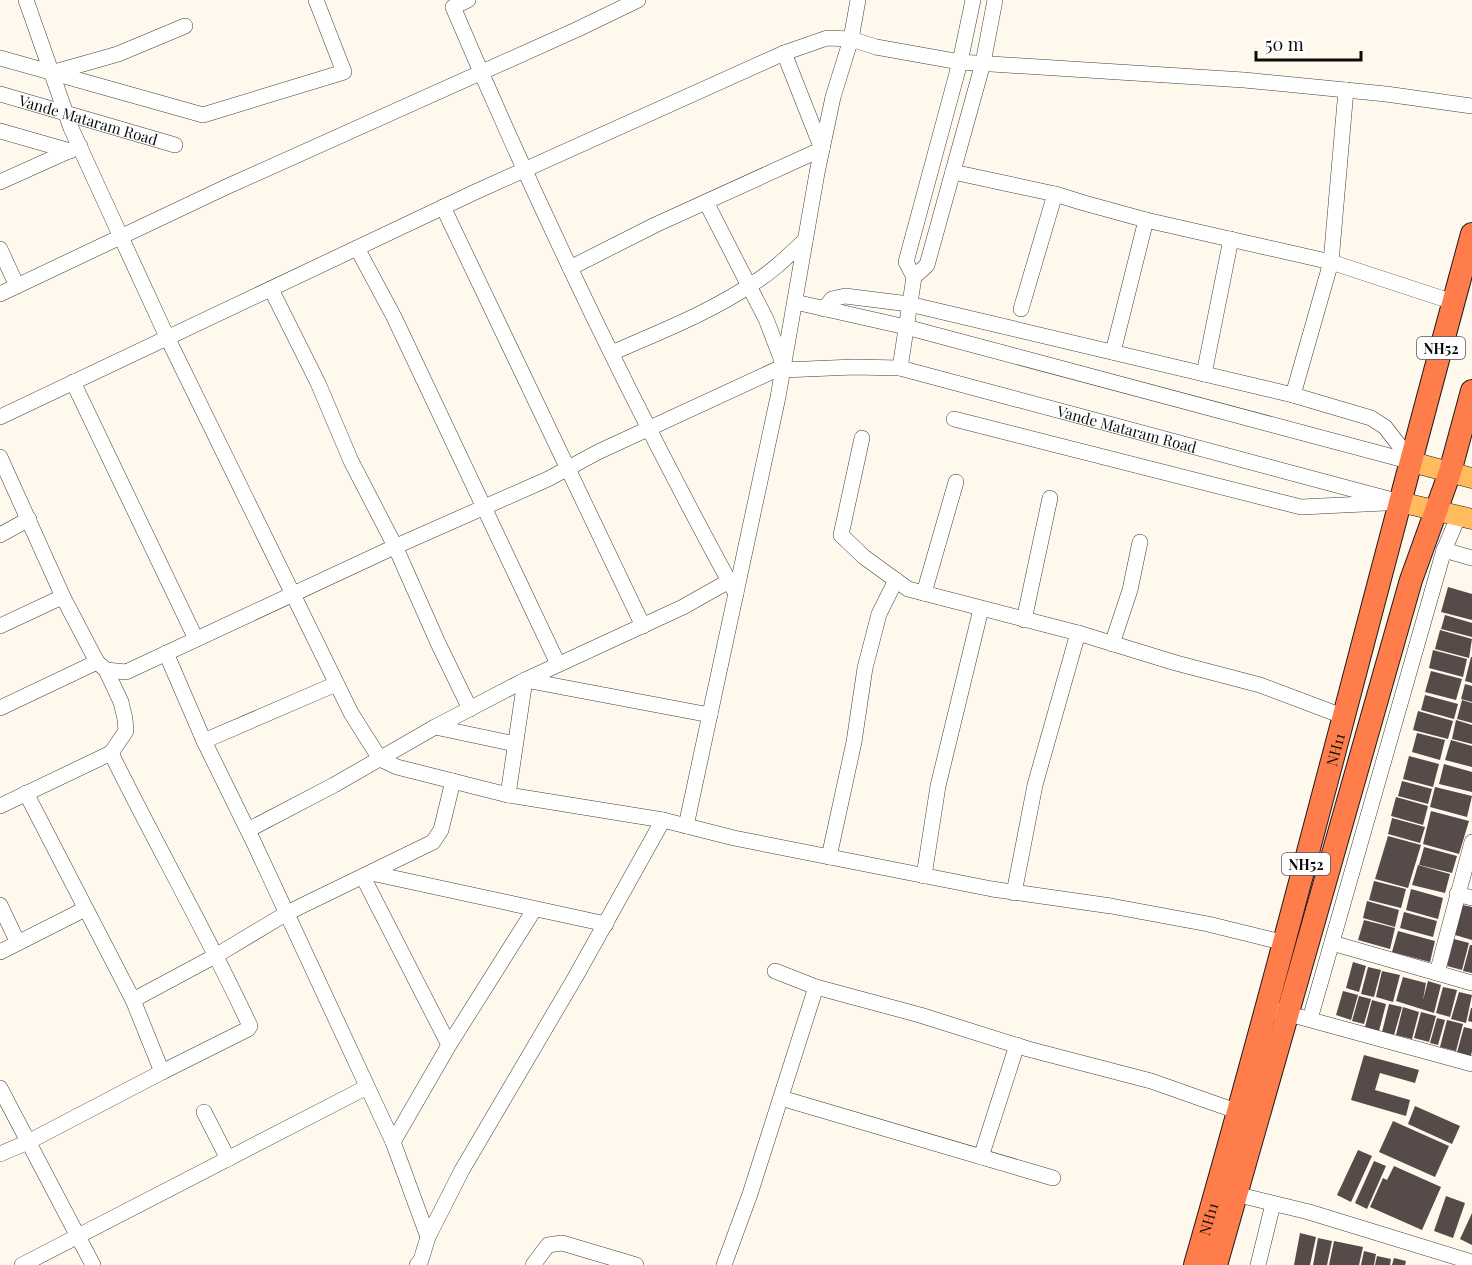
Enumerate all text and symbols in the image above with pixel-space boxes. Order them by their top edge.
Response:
scale bar [1256,24,1361,62]
text: 50 m [1265,32,1304,56]
street label: Vande Mataram Road [16,90,160,150]
road number: NH52 [1417,337,1465,359]
street label: Vande Mataram Road [1054,400,1199,457]
street label: NH11 [1321,731,1349,768]
road number: NH52 [1282,853,1330,875]
street label: NH11 [1194,1200,1222,1237]

